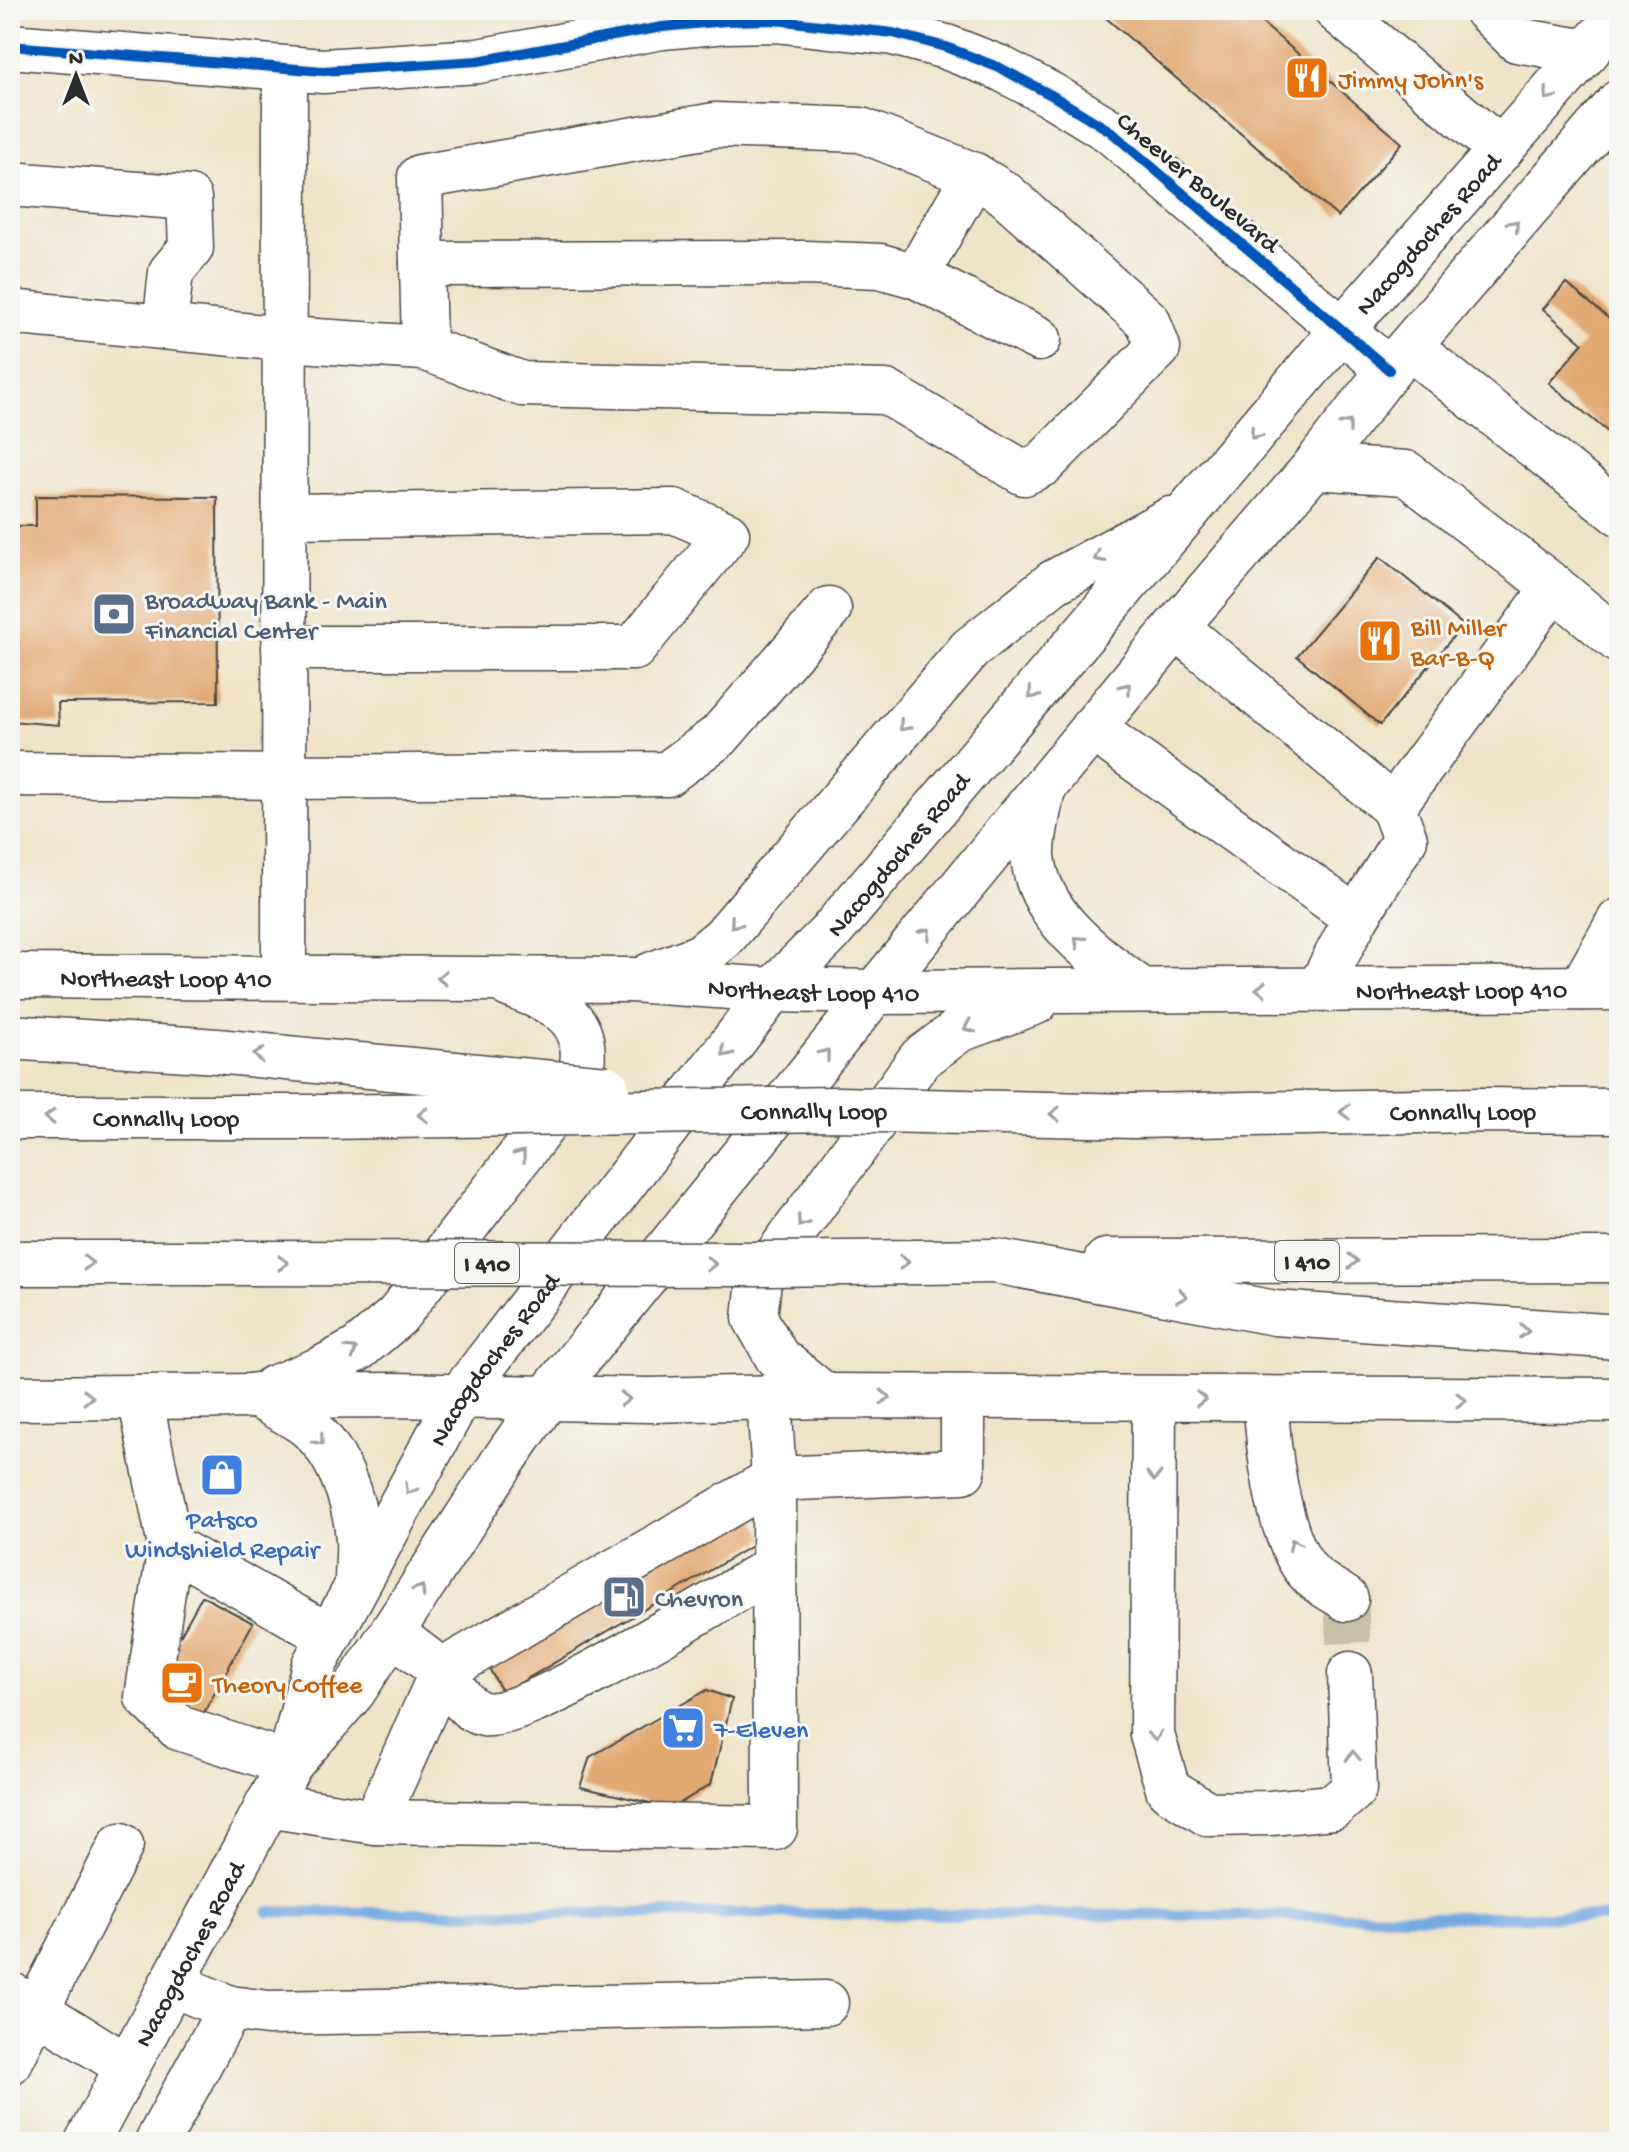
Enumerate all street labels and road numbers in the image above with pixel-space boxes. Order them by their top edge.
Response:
street label: Cheever Boulevard [1108,107,1285,263]
street label: Nacogdoches Road [1351,147,1511,324]
street label: Nacogdoches Road [822,767,980,945]
street label: Northeast Loop 410 [60,965,272,998]
street label: Northeast Loop 410 [707,974,920,1012]
street label: Northeast Loop 410 [1356,977,1568,1009]
street label: Connally Loop [741,1098,888,1130]
street label: Connally Loop [1390,1099,1536,1132]
street label: Connally Loop [93,1106,239,1137]
road number: I 410 [1275,1241,1339,1281]
road number: I 410 [455,1243,519,1283]
street label: Nacogdoches Road [425,1267,570,1453]
street label: Nacogdoches Road [130,1856,255,2054]

